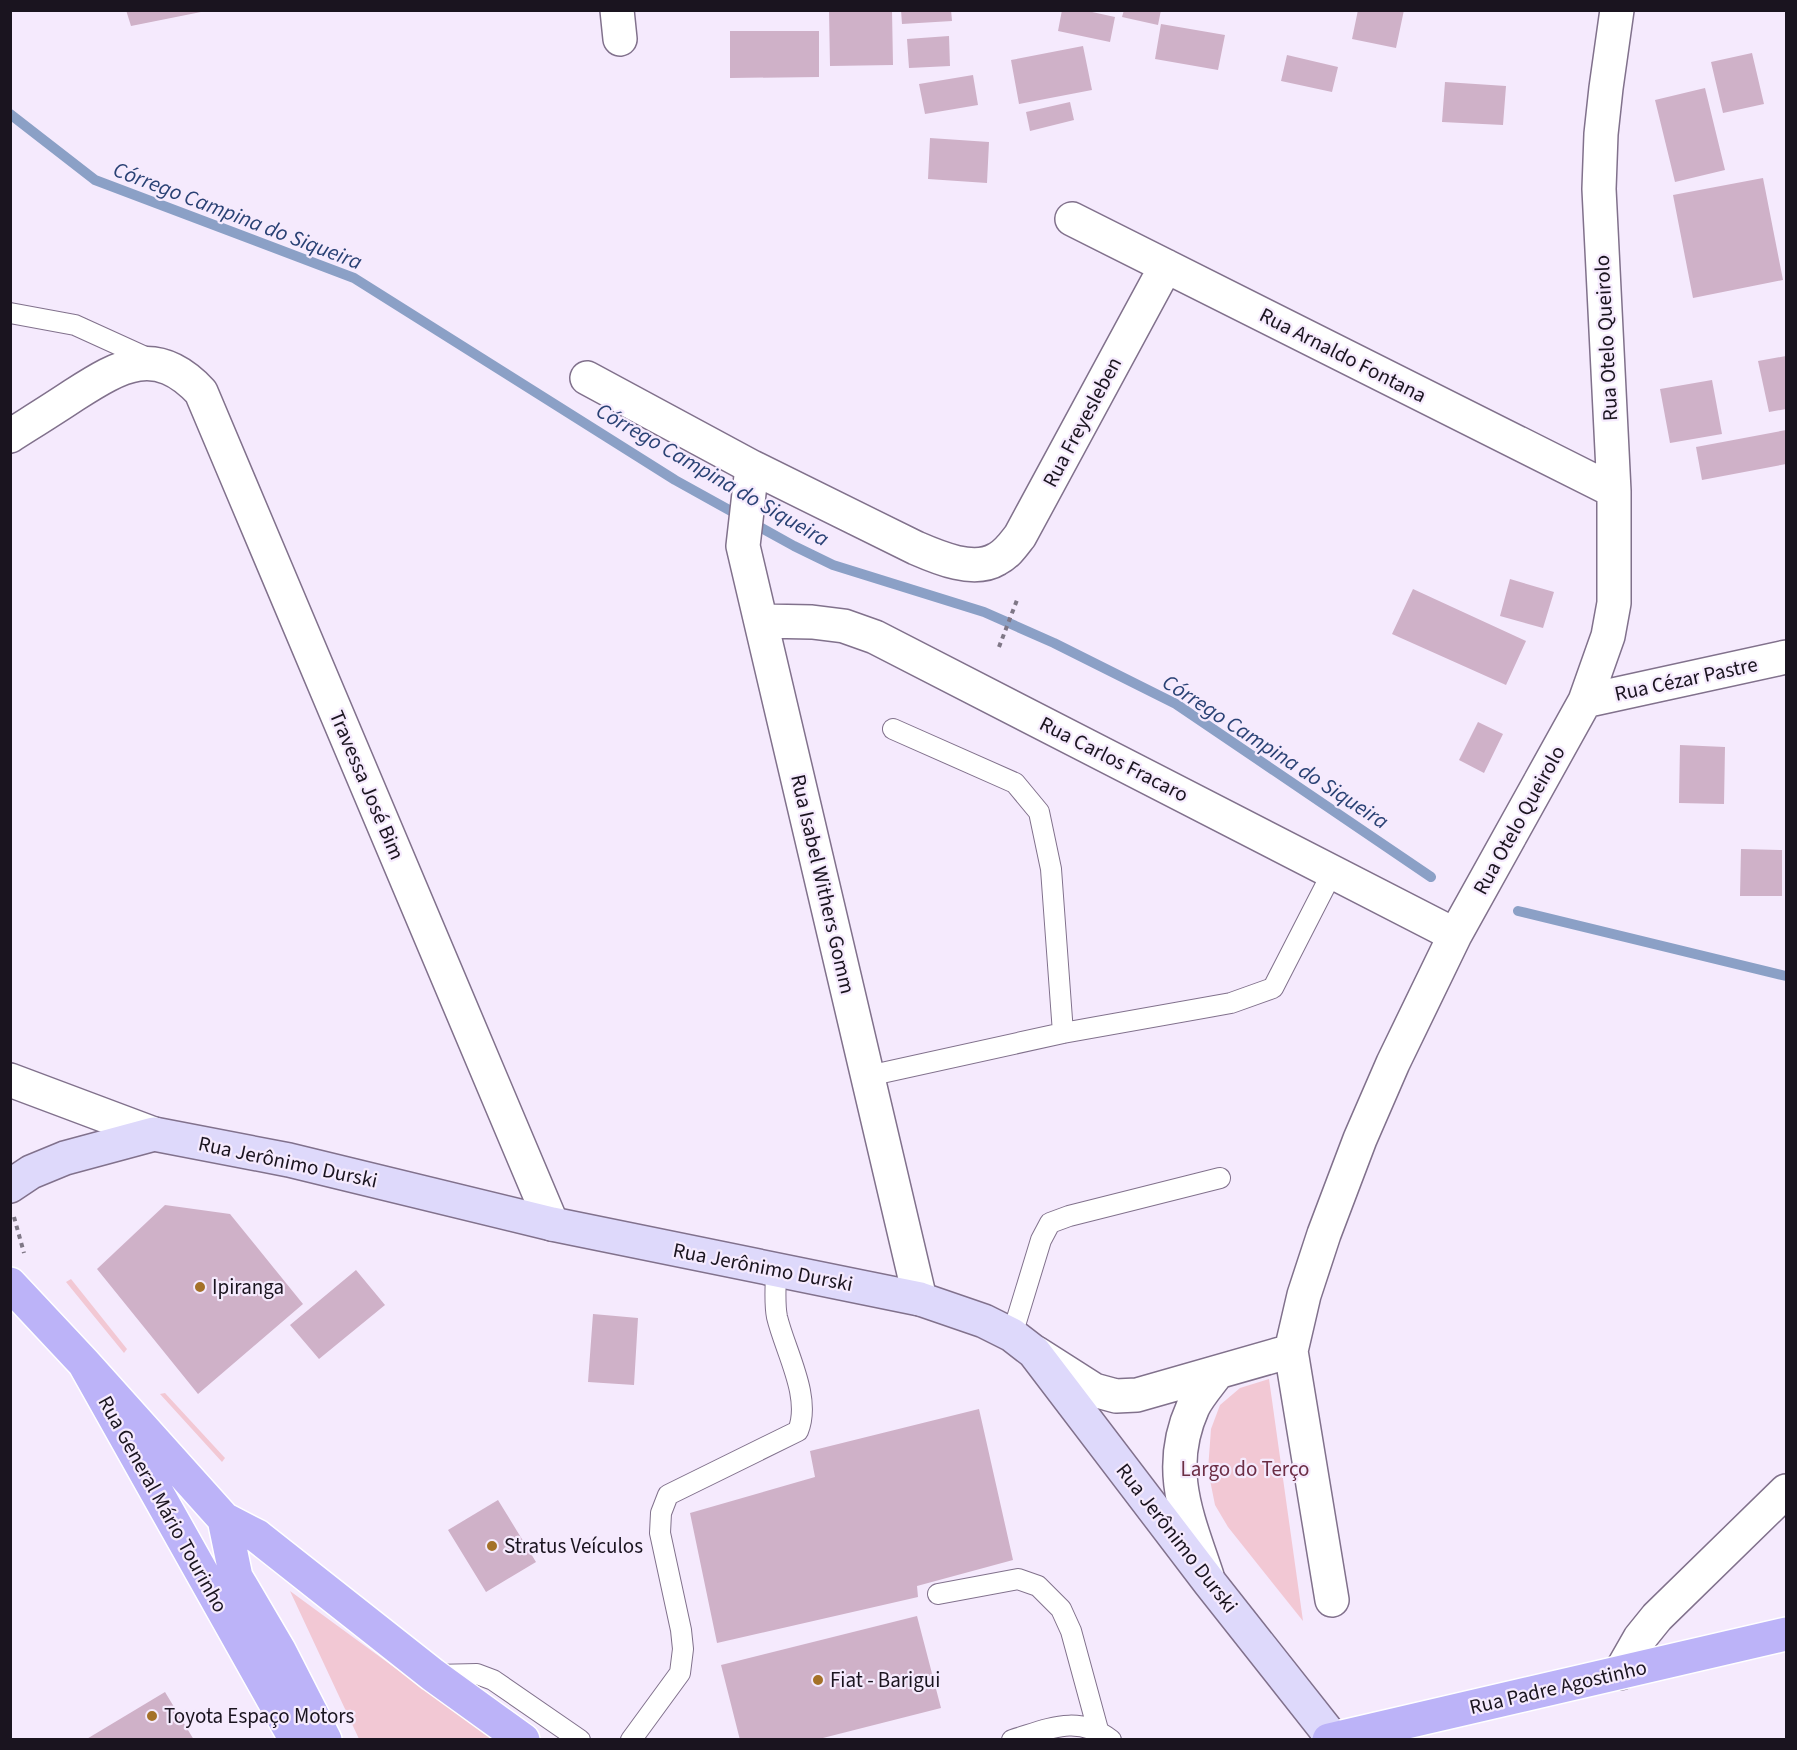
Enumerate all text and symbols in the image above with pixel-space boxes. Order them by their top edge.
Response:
water label: Córrego Campina do Siqueira [109,154,367,278]
street label: Rua Otelo Queirolo [1587,254,1625,422]
street label: Rua Arnaldo Fontana [1254,300,1432,410]
street label: Rua Freyesleben [1035,351,1129,493]
water label: Córrego Campina do Siqueira [590,395,835,555]
street label: Rua Cézar Pastre [1612,649,1760,709]
water label: Córrego Campina do Siqueira [1156,666,1395,837]
street label: Travessa José Bim [322,706,412,864]
street label: Rua Carlos Fracaro [1034,709,1194,809]
street label: Rua Otelo Queirolo [1466,740,1572,900]
street label: Rua Isabel Withers Gomm [783,771,863,997]
street label: Rua Jerônimo Durski [196,1128,380,1196]
street label: Rua Jerônimo Durski [670,1235,856,1299]
place label: Ipiranga [212,1272,284,1302]
marker: Ipiranga [193,1280,207,1294]
street label: Rua General Mário Tourinho [91,1390,235,1618]
park label: Largo do Terço [1181,1454,1309,1484]
street label: Rua Jerônimo Durski [1109,1457,1245,1619]
place label: Stratus Veículos [504,1531,643,1561]
marker: Stratus Veículos [485,1539,499,1553]
street label: Rua Padre Agostinho [1466,1652,1650,1722]
place label: Fiat - Barigui [830,1665,940,1695]
marker: Fiat - Barigui [811,1673,825,1687]
place label: Toyota Espaço Motors [164,1701,355,1731]
marker: Toyota Espaço Motors [145,1709,159,1723]

